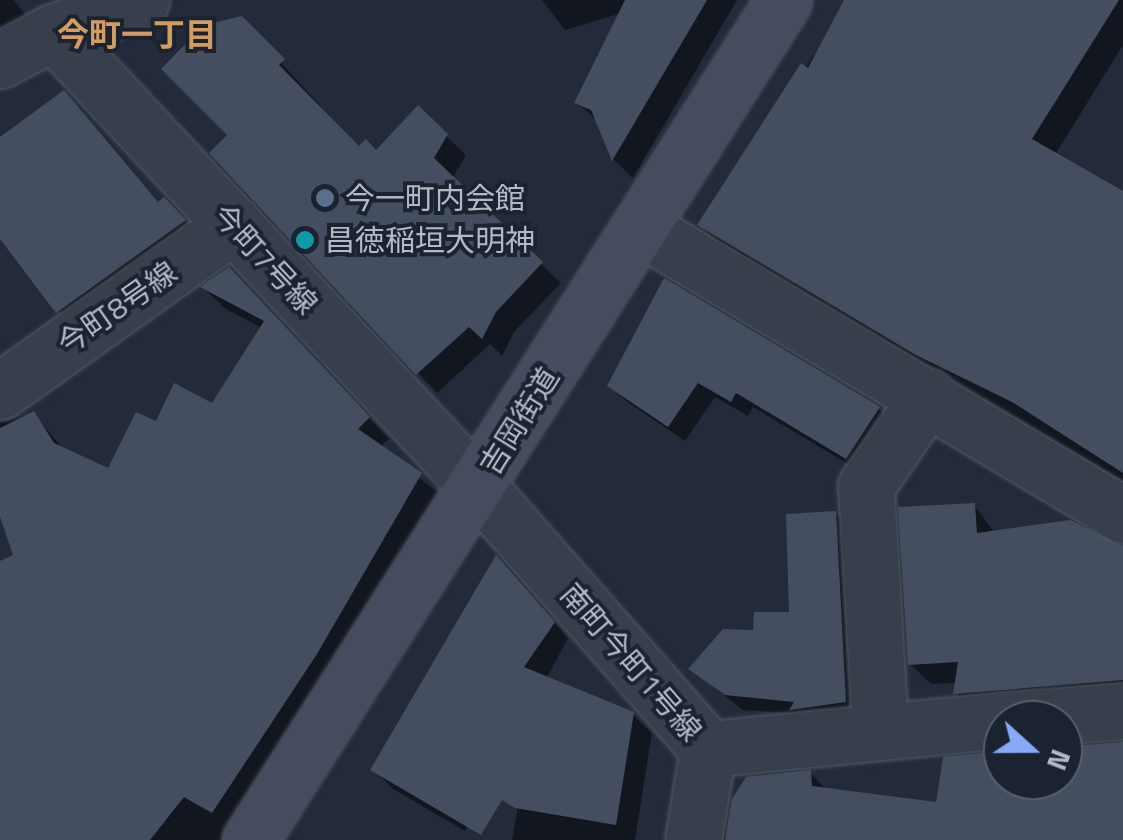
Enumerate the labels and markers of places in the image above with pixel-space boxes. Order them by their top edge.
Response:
place label: 今一町内会館 [345,180,525,216]
marker: 今一町内会館 [314,187,336,209]
place label: 昌徳稲垣大明神 [325,222,535,258]
marker: 昌徳稲垣大明神 [294,229,316,251]

